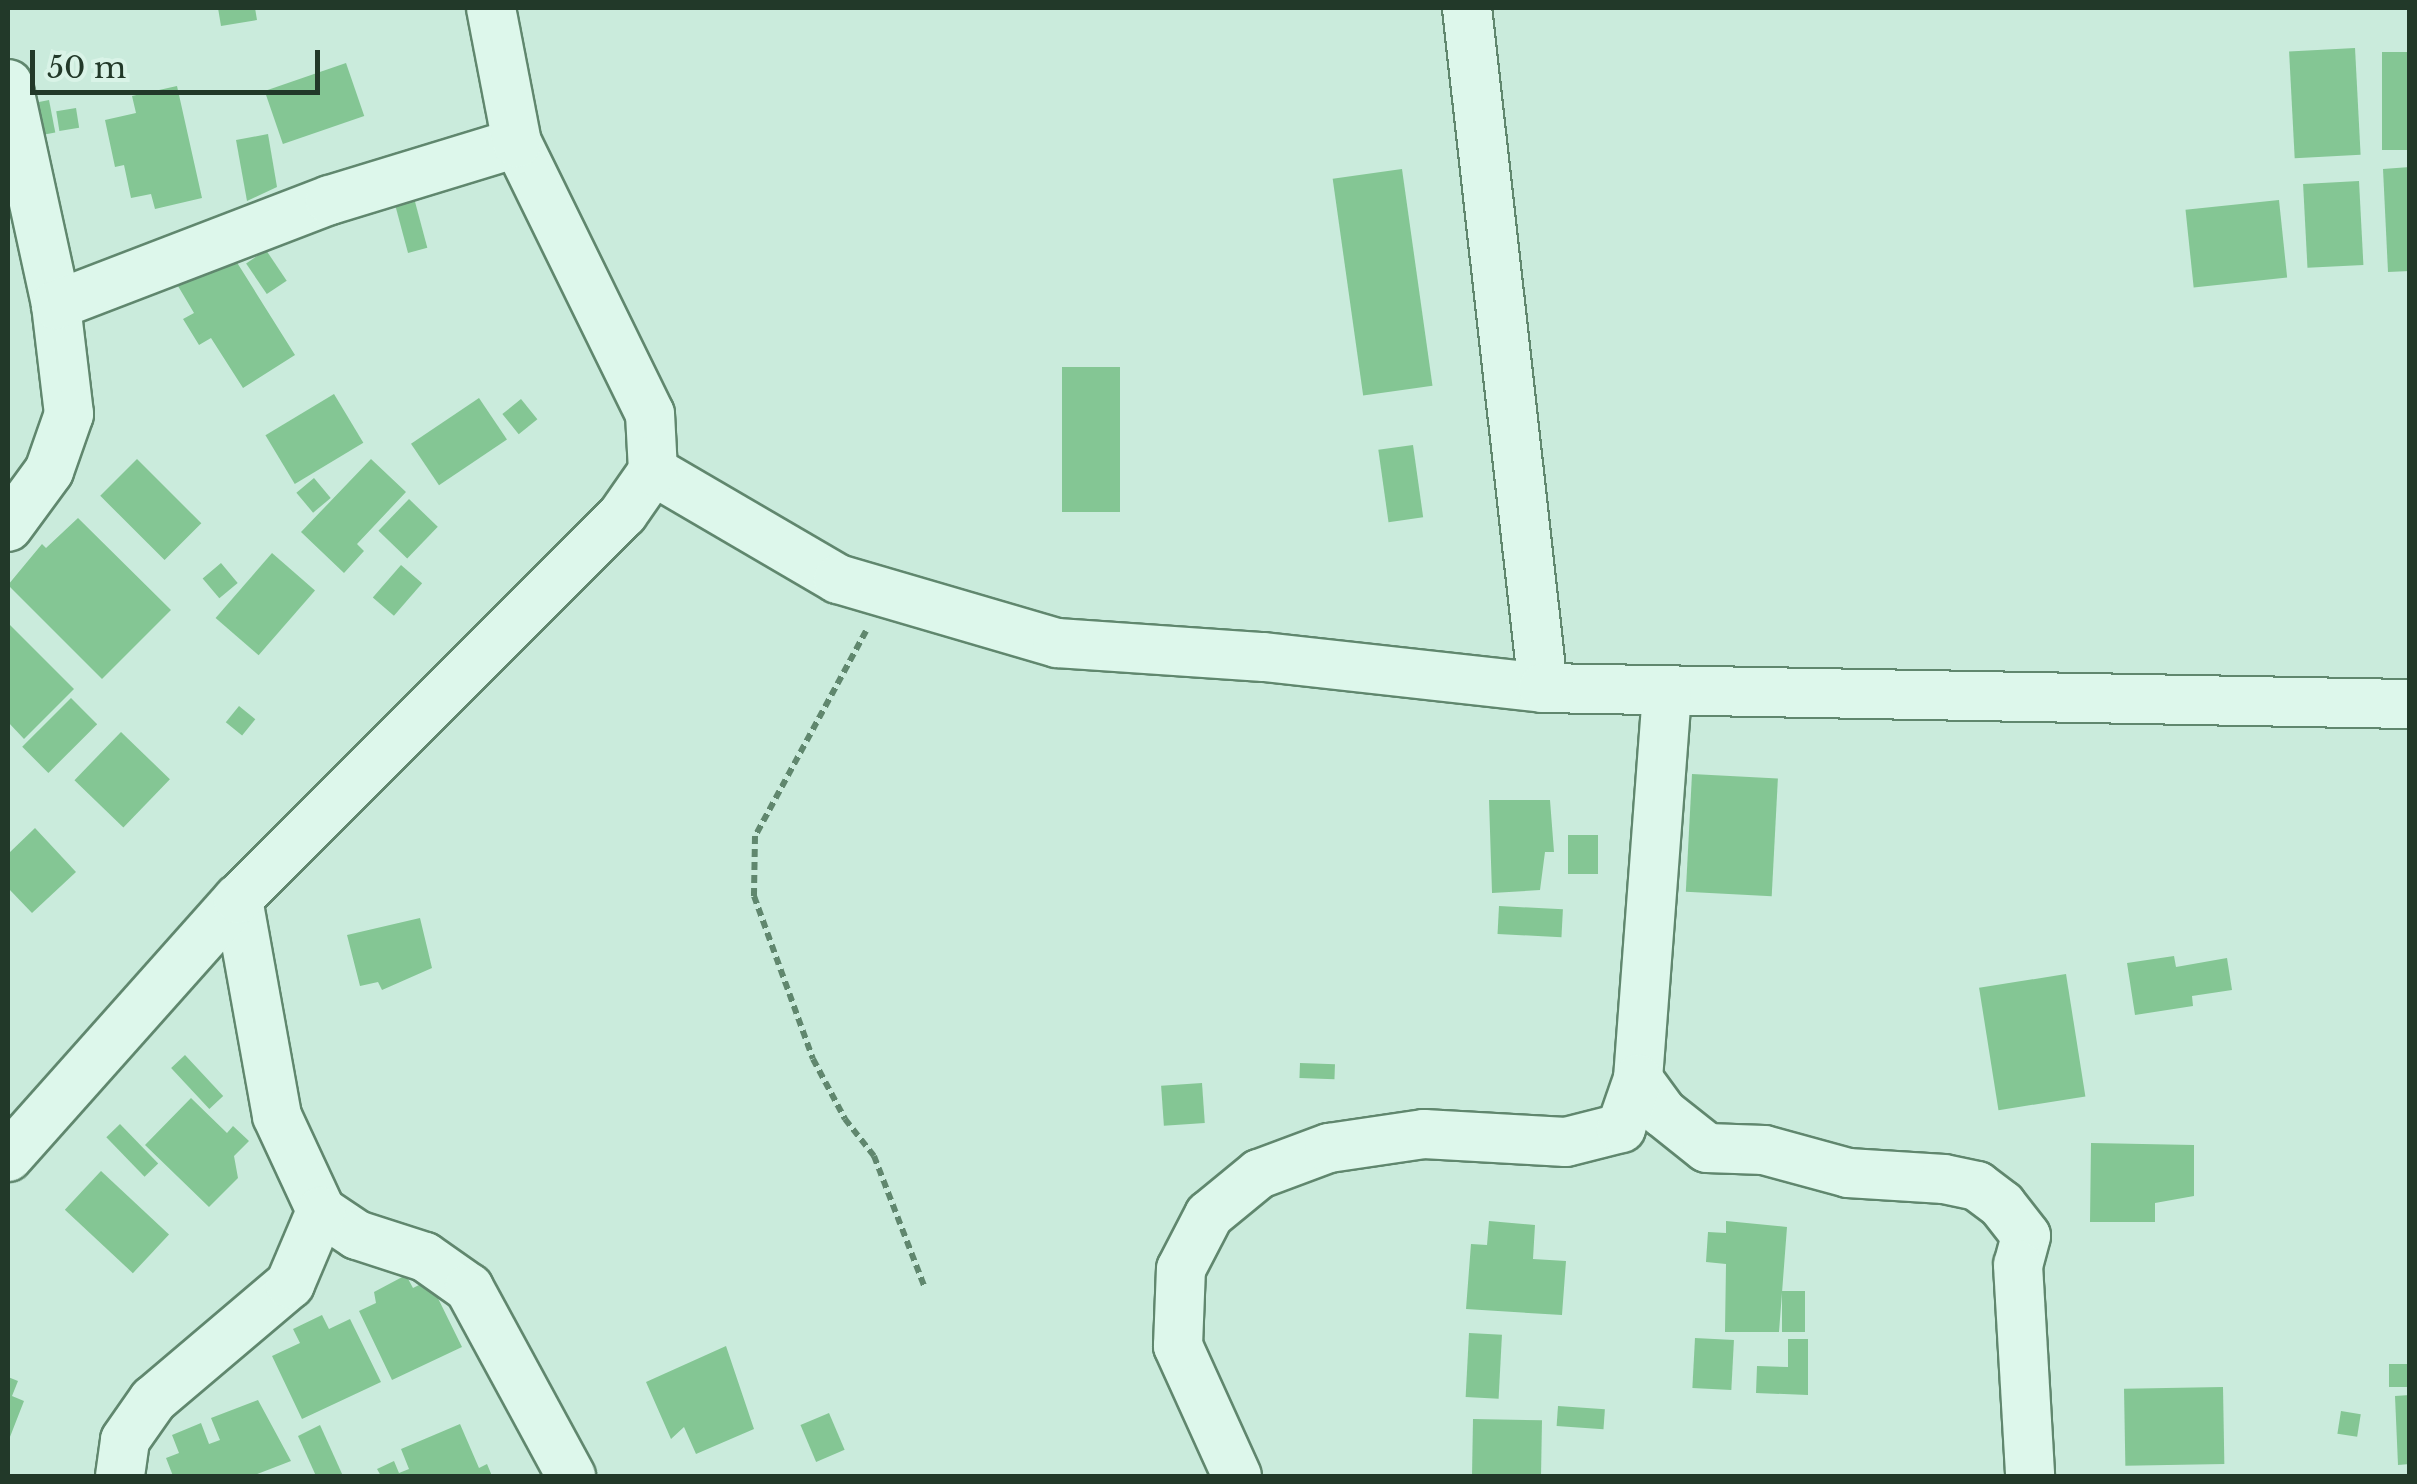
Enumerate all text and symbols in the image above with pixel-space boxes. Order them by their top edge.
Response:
scale bar [35,30,325,92]
text: 50 m [47,49,126,86]

